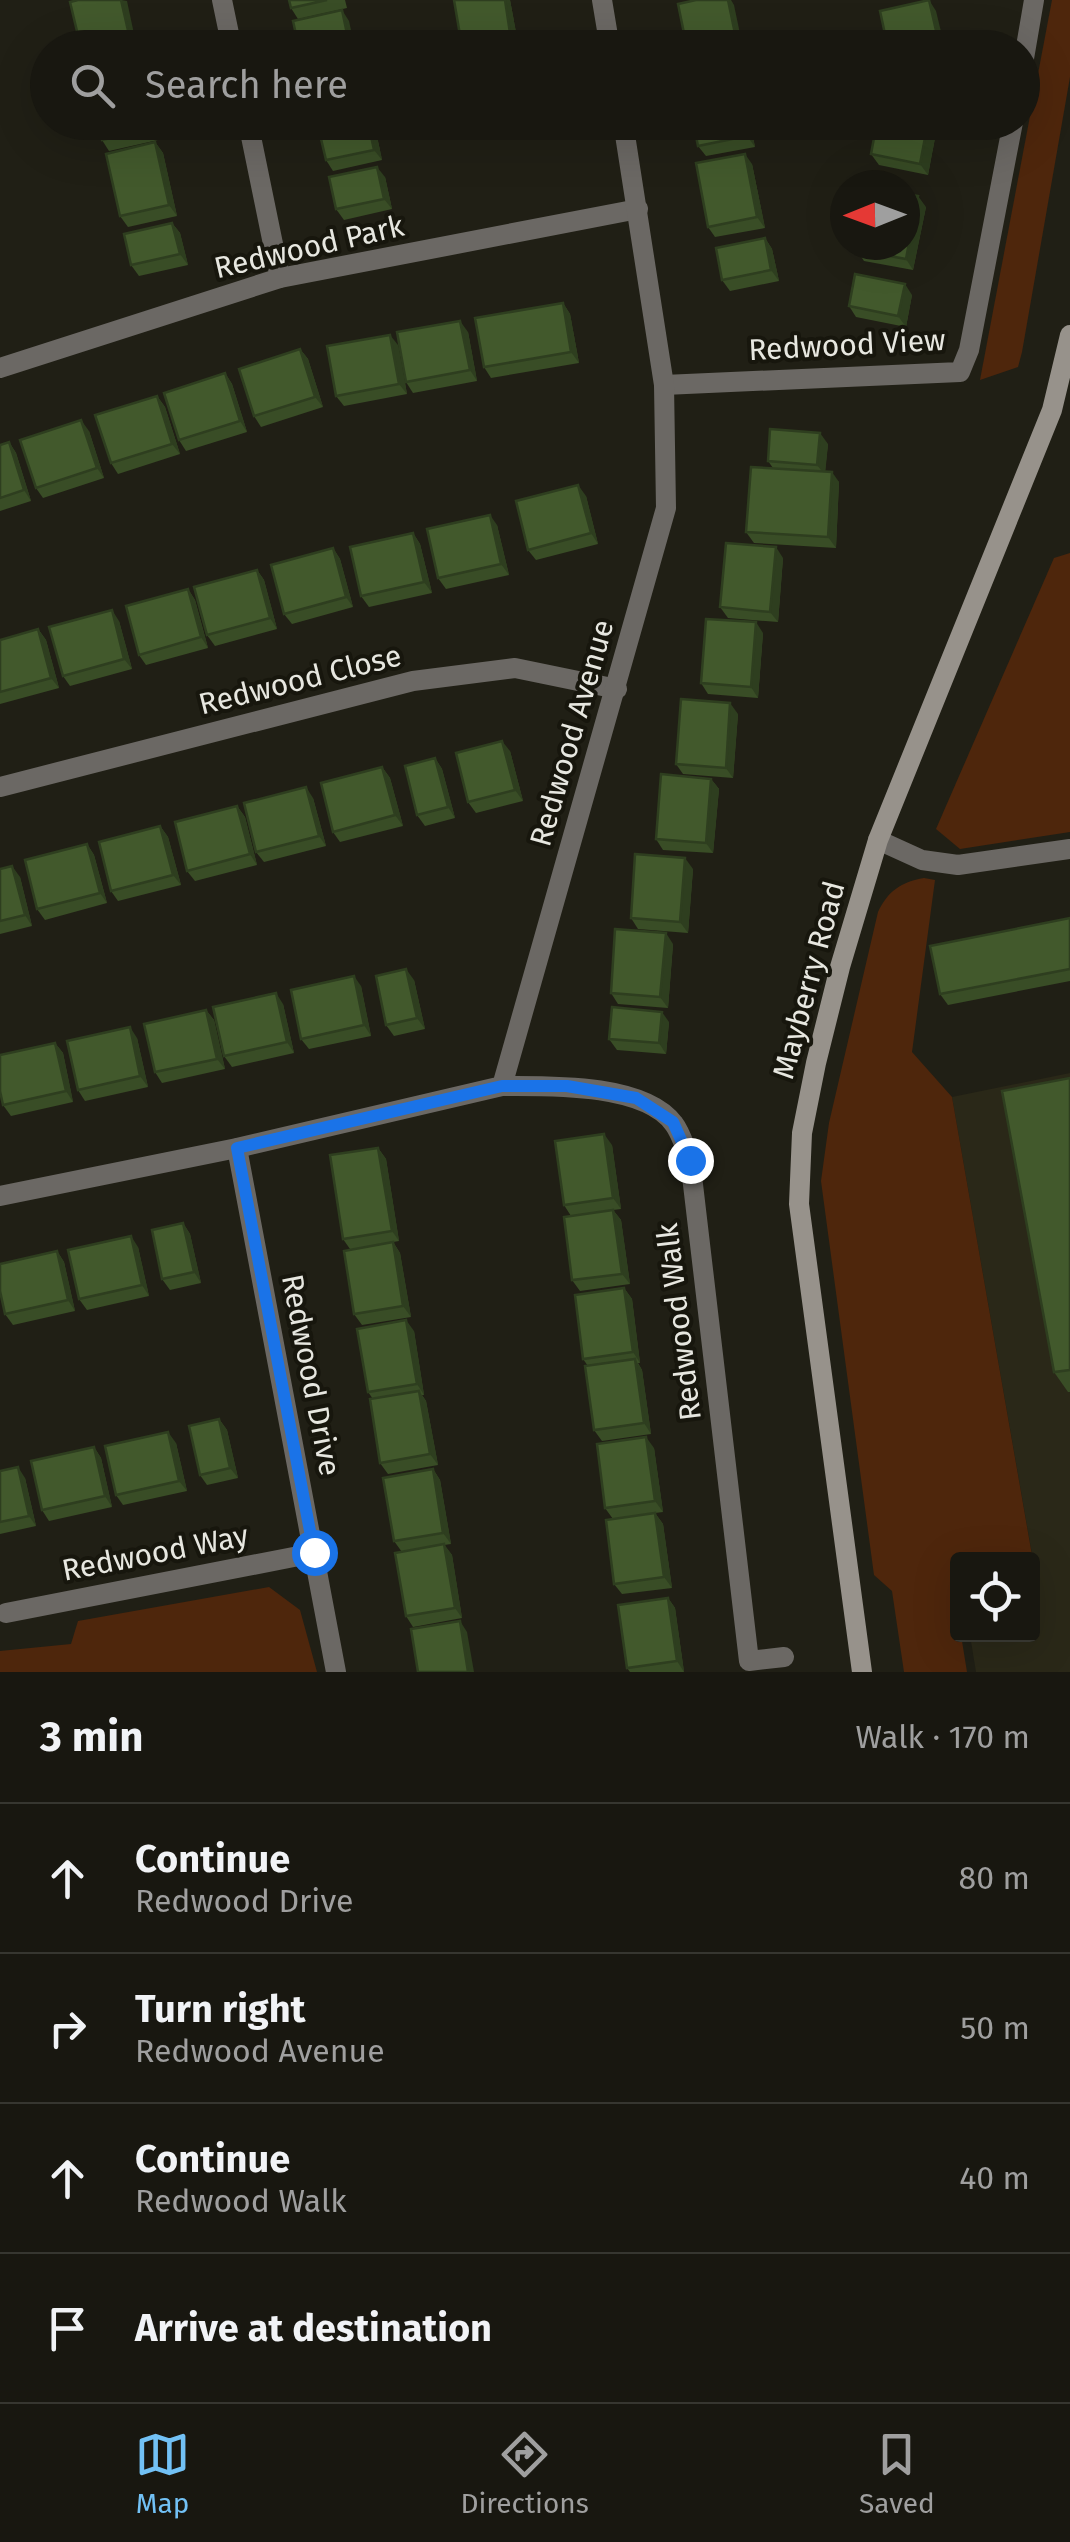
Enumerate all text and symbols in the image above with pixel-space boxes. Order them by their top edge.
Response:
search box [30,30,1040,140]
icon: search [65,58,120,113]
text: Search here [145,62,348,108]
north arrow [830,170,920,260]
street label: Redwood Park [211,208,408,286]
street label: Redwood View [747,322,947,368]
street label: Redwood Avenue [522,616,622,850]
street label: Redwood Close [195,637,405,723]
street label: Mayberry Road [765,877,853,1083]
route end [668,1138,714,1184]
street label: Redwood Walk [649,1221,709,1423]
street label: Redwood Drive [274,1271,348,1479]
street label: Redwood Way [59,1517,251,1589]
route start [292,1530,338,1576]
map controls [950,1552,1040,1642]
button: locate [950,1552,1040,1642]
text: 3 min [40,1712,143,1762]
text: Walk · 170 m [856,1718,1030,1756]
text: Continue [135,1836,290,1882]
icon: ahead [40,1851,95,1906]
text: 80 m [959,1859,1030,1897]
text: Redwood Drive [135,1882,353,1920]
text: Turn right [135,1986,305,2032]
icon: right [40,2001,95,2056]
text: 50 m [960,2009,1030,2047]
text: Redwood Avenue [135,2032,385,2070]
text: Continue [135,2136,290,2182]
icon: ahead [40,2151,95,2206]
text: 40 m [959,2159,1030,2197]
text: Redwood Walk [135,2182,347,2220]
icon: arrive [40,2301,95,2356]
text: Arrive at destination [135,2305,492,2351]
tab: Map [135,2427,190,2520]
tab: Directions [460,2427,589,2520]
tab: Saved [859,2427,935,2520]

